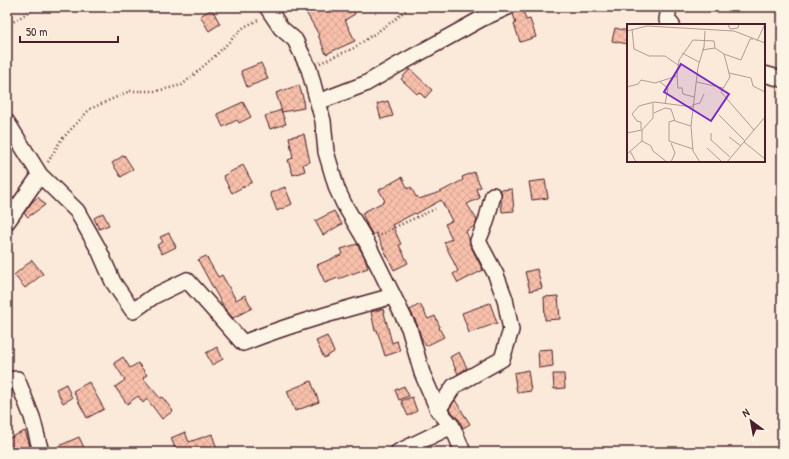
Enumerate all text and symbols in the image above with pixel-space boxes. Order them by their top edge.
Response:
scale bar [20,18,118,44]
text: 50 m [26,23,47,40]
inset map [627,24,765,162]
north arrow [731,401,771,441]
text: N [740,405,752,420]

